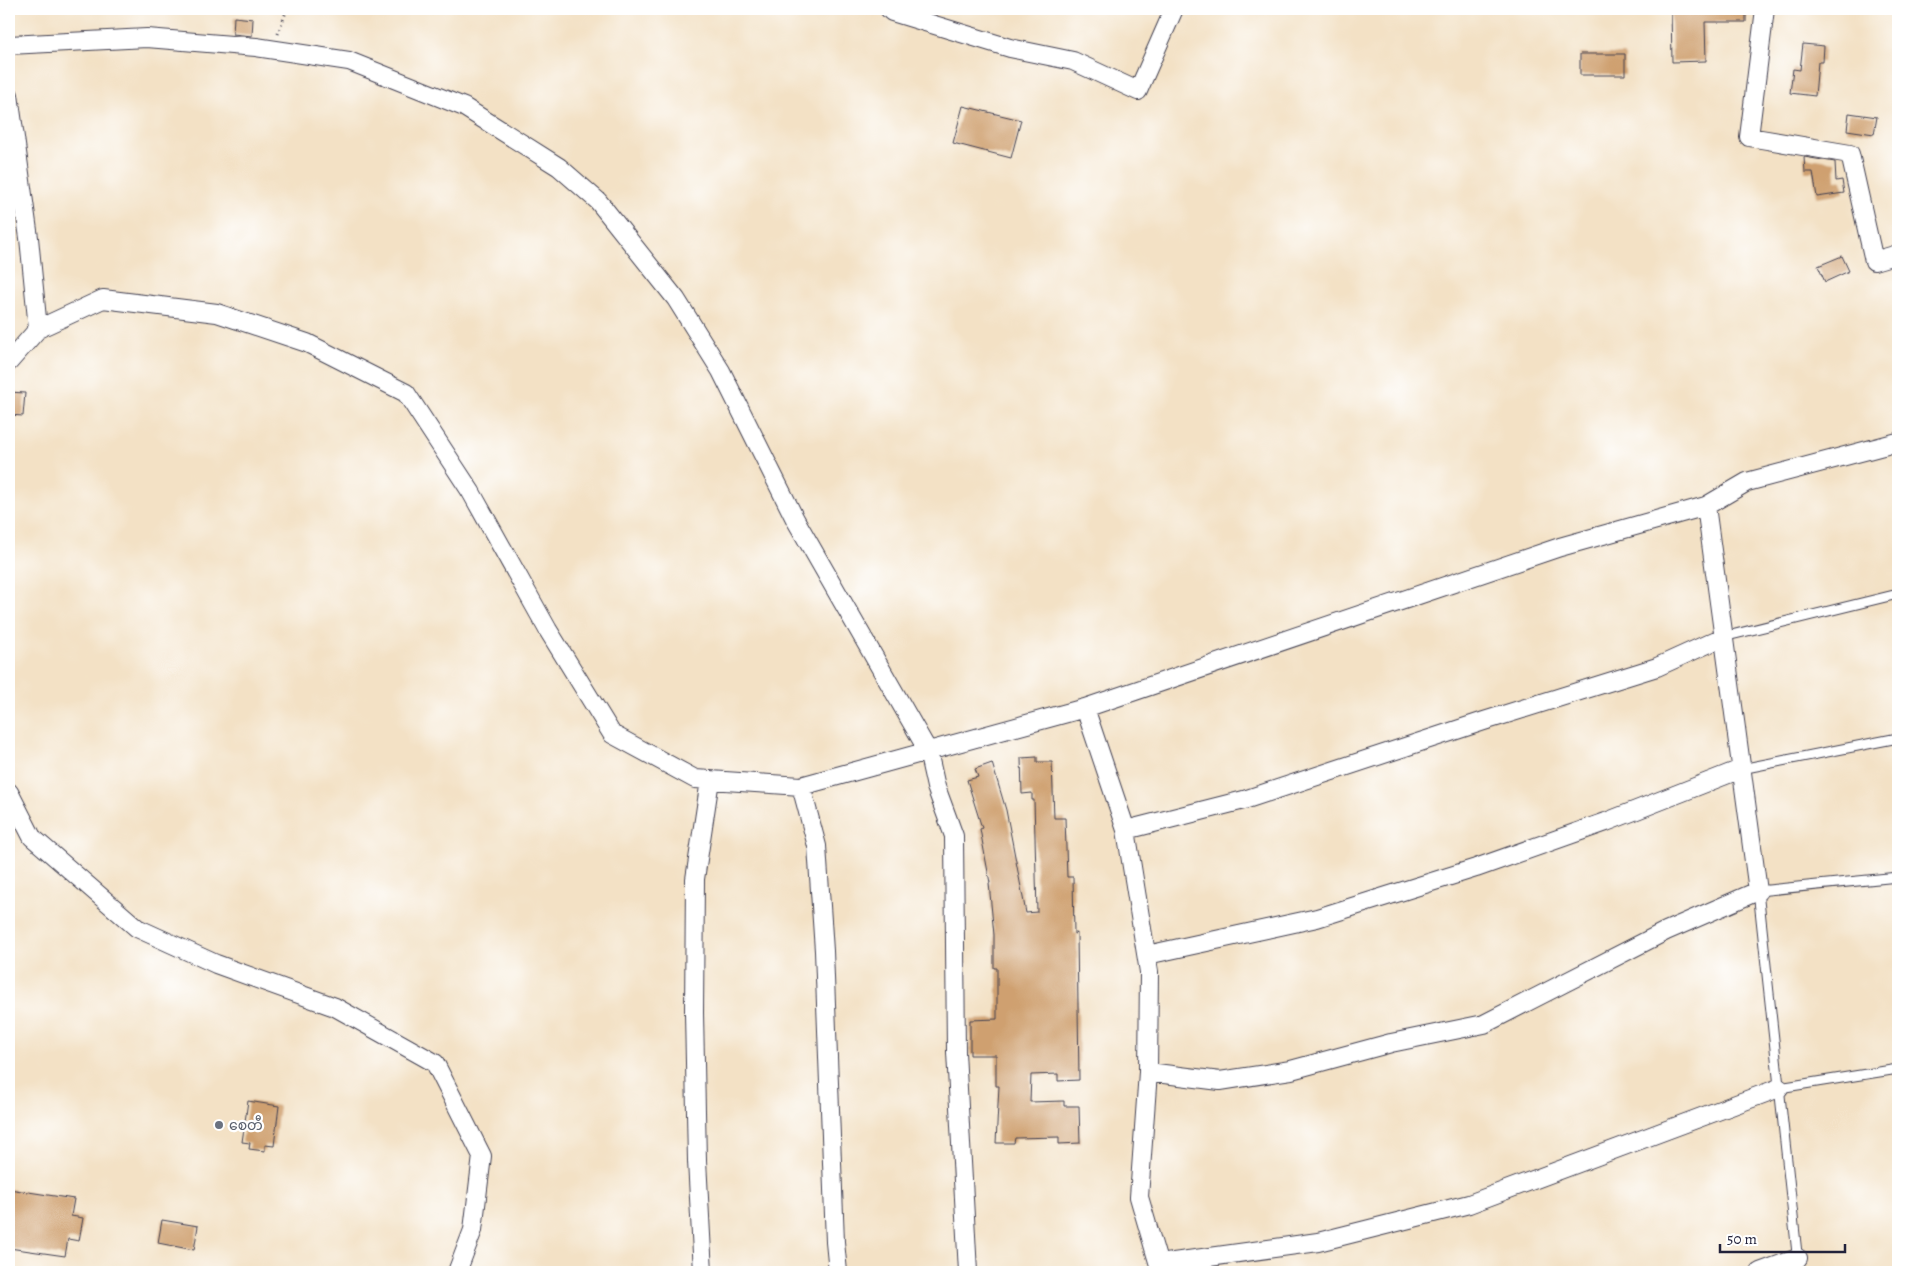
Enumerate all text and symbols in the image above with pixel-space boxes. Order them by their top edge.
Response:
place label: စေတီ [229,1115,263,1135]
marker: စေတီ [213,1119,225,1131]
scale bar [1720,1221,1844,1253]
text: 50 m [1727,1229,1757,1249]

